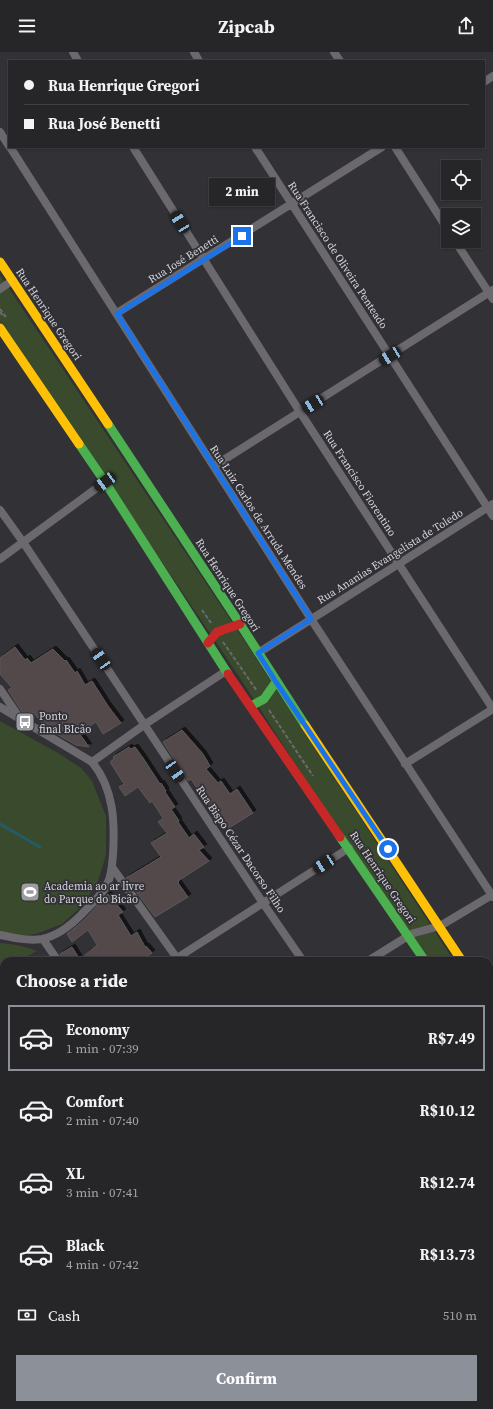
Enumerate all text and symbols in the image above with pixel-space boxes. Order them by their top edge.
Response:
text: Zipcab [218,14,275,39]
icon: menu [16,15,38,37]
icon: share [455,15,477,37]
text: Rua Henrique Gregori [48,75,200,96]
text: Rua José Benetti [48,113,160,134]
map controls [441,160,481,248]
button: locate [441,160,481,200]
callout: 2 min [209,178,275,206]
street label: Rua Francisco de Oliveira Penteado [284,179,391,332]
text: 2 min [225,183,259,200]
button: layers [441,208,481,248]
car [169,209,191,235]
route end [233,227,251,245]
street label: Rua José Benetti [145,232,221,287]
street label: Rua Henrique Gregori [12,265,85,363]
car [377,345,403,367]
car [300,393,326,415]
street label: Rua Francisco Fiorentino [320,427,400,539]
street label: Rua Luiz Carlos de Arruda Mendes [206,442,311,592]
car [92,470,118,494]
street label: Rua Ananias Evangelista de Toledo [314,505,466,608]
street label: Rua Henrique Gregori [192,536,263,635]
car [89,646,113,672]
place label: Ponto final BIcão [39,709,91,737]
bus stop icon: Ponto final BIcão [14,711,36,733]
car [163,758,187,784]
street label: Rua Bispo Cézar Dacorso Filho [192,783,289,916]
street label: Rua Henrique Gregori [346,828,419,926]
route start [379,840,397,858]
car [311,852,337,876]
place label: Academia ao ar livre do Parque do Bicão [44,879,145,907]
sports icon: Academia ao ar livre do Parque do Bicão [19,881,41,903]
text: Choose a ride [16,968,128,993]
text: Economy [66,1019,130,1040]
icon: car [18,1020,54,1056]
text: R$7.49 [428,1028,475,1049]
text: 1 min · 07:39 [66,1040,139,1057]
text: Comfort [66,1091,124,1112]
icon: car [18,1092,54,1128]
text: R$10.12 [420,1100,475,1121]
text: 2 min · 07:40 [66,1112,139,1129]
text: XL [66,1163,85,1184]
icon: car [18,1164,54,1200]
text: R$12.74 [420,1172,475,1193]
text: 3 min · 07:41 [66,1184,139,1201]
text: Black [66,1235,105,1256]
icon: car [18,1236,54,1272]
text: R$13.73 [420,1244,475,1265]
text: 4 min · 07:42 [66,1256,139,1273]
icon: cash [16,1304,38,1326]
text: Cash [48,1305,80,1326]
text: 510 m [443,1307,477,1324]
button: Confirm [16,1355,477,1401]

